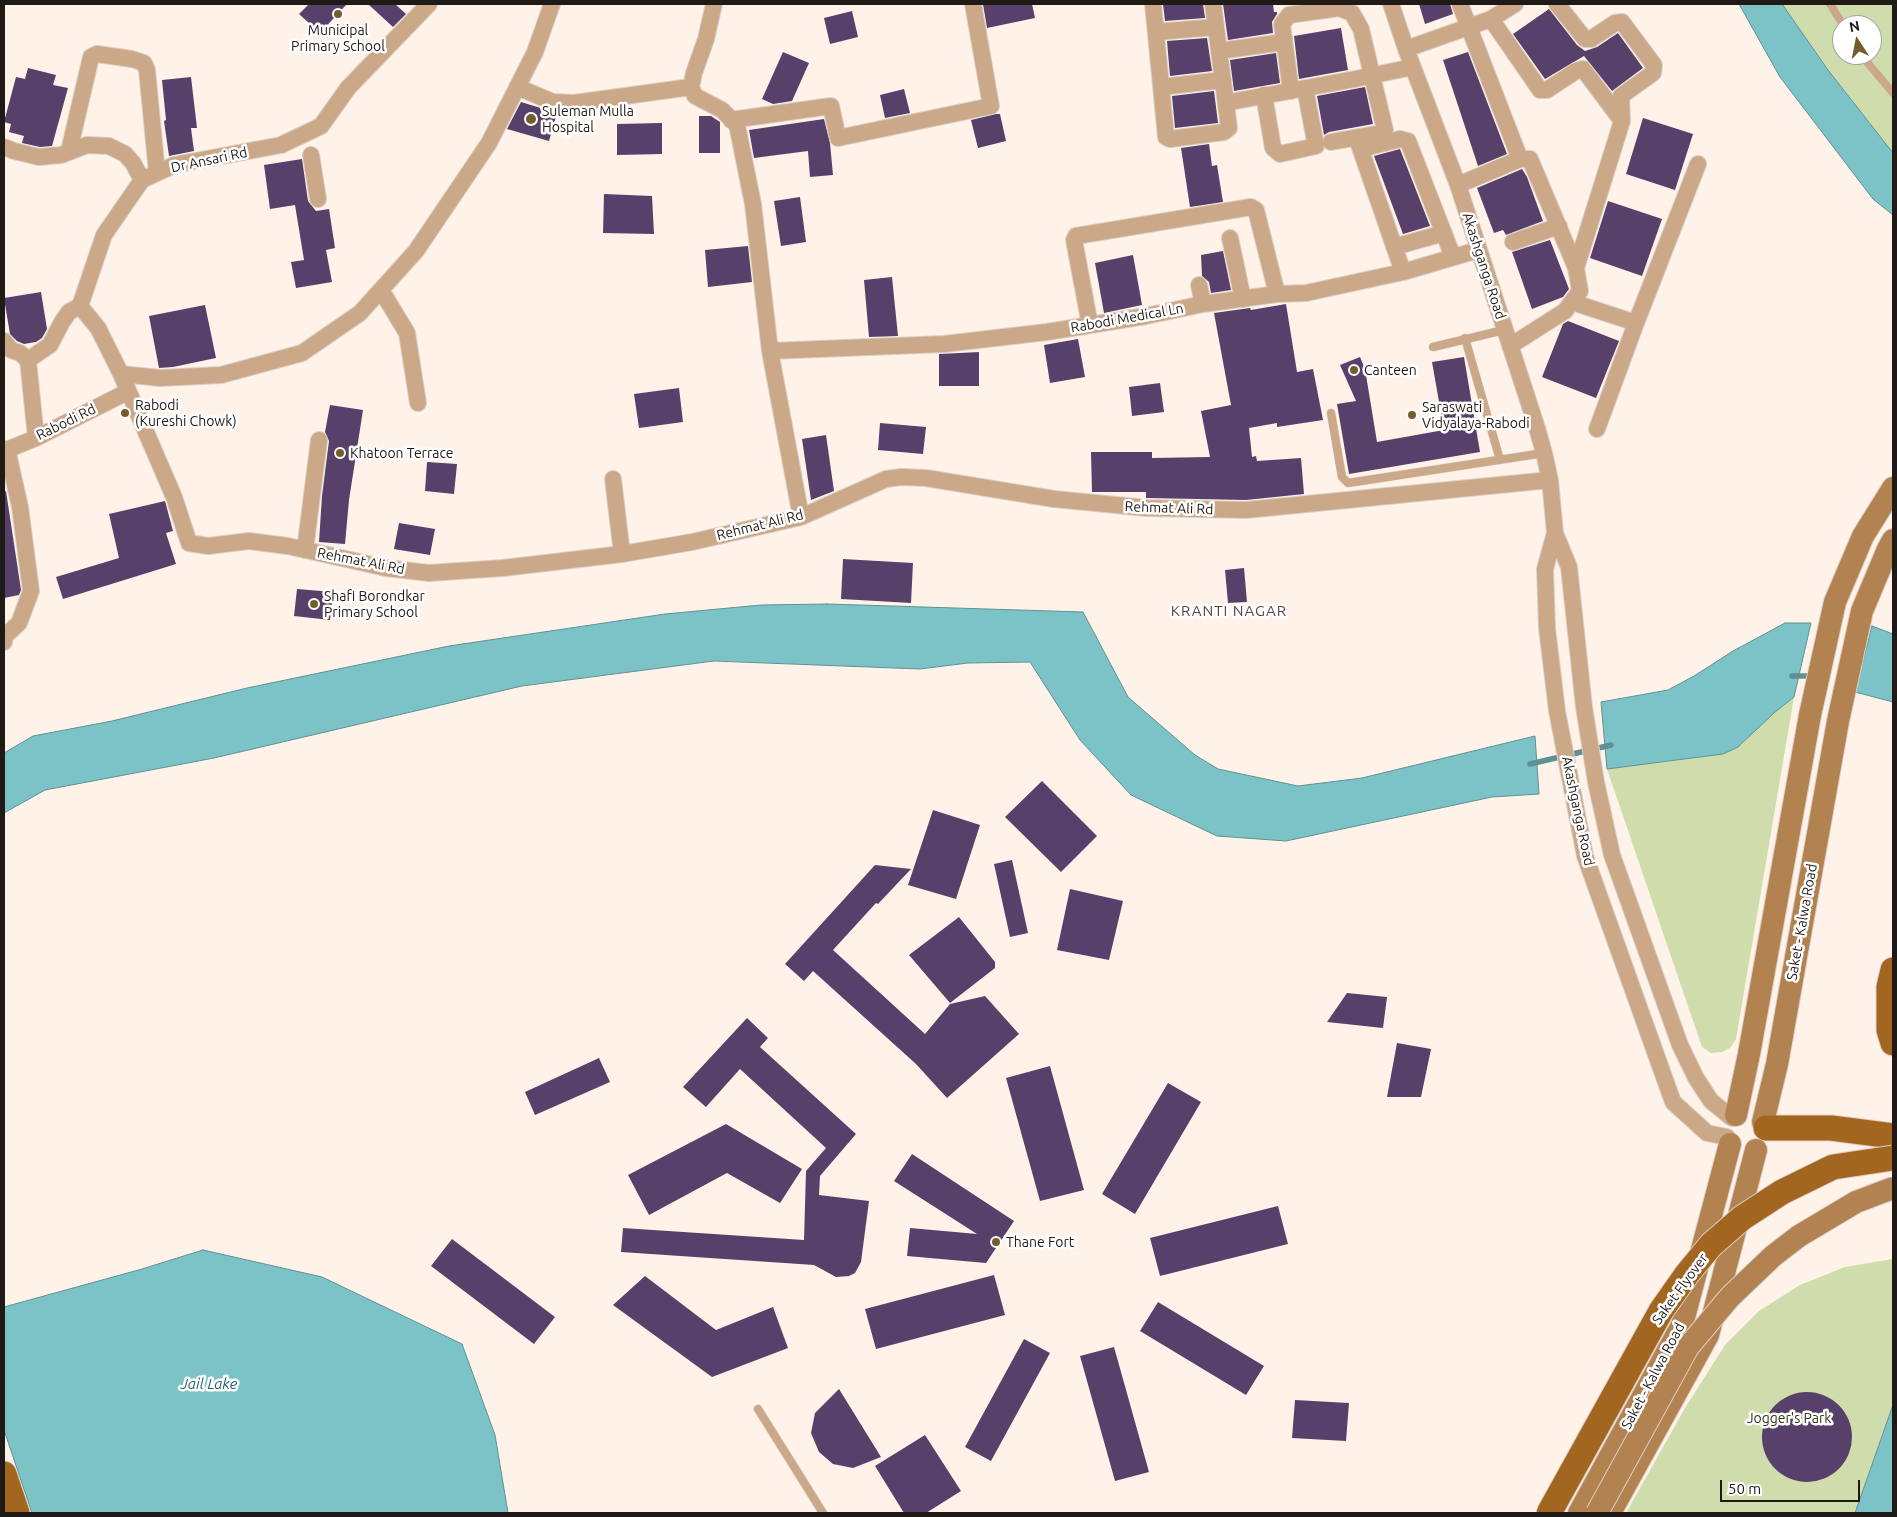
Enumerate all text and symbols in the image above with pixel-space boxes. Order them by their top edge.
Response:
marker: Municipal Primary School [332,8,344,20]
north arrow [1832,15,1882,65]
text: N [1848,17,1861,35]
place label: Municipal Primary School [291,22,385,54]
place label: Suleman Mulla Hospital [542,103,634,136]
marker: Suleman Mulla Hospital [524,112,538,126]
street label: Dr Ansari Rd [169,144,249,176]
street label: Akashganga Road [1459,210,1509,322]
street label: Rabodi Medical Ln [1069,300,1185,336]
place label: Canteen [1364,362,1417,378]
marker: Canteen [1348,364,1360,376]
place label: Rabodi (Kureshi Chowk) [135,397,237,430]
place label: Saraswati Vidyalaya-Rabodi [1422,399,1530,432]
street label: Rabodi Rd [34,400,98,444]
marker: Rabodi (Kureshi Chowk) [119,407,131,419]
marker: Saraswati Vidyalaya-Rabodi [1406,409,1418,421]
place label: Khatoon Terrace [350,445,454,461]
marker: Khatoon Terrace [334,447,346,459]
street label: Rehmat Ali Rd [1124,498,1214,518]
street label: Rehmat Ali Rd [715,506,805,544]
street label: Rehmat Ali Rd [316,544,406,578]
place label: Shafi Borondkar Primary School [324,588,425,620]
marker: Shafi Borondkar Primary School [308,598,320,610]
district label: KRANTI NAGAR [1169,602,1289,620]
street label: Akashganga Road [1558,755,1598,867]
street label: Saket - Kalwa Road [1783,862,1821,982]
place label: Thane Fort [1006,1234,1074,1250]
marker: Thane Fort [990,1236,1002,1248]
street label: Saket Flyover [1649,1250,1711,1328]
street label: Saket - Kalwa Road [1618,1320,1688,1432]
water label: Jail Lake [181,1375,237,1393]
park label: Jogger's Park [1747,1410,1831,1426]
scale bar [1722,1470,1862,1502]
text: 50 m [1728,1480,1761,1497]

